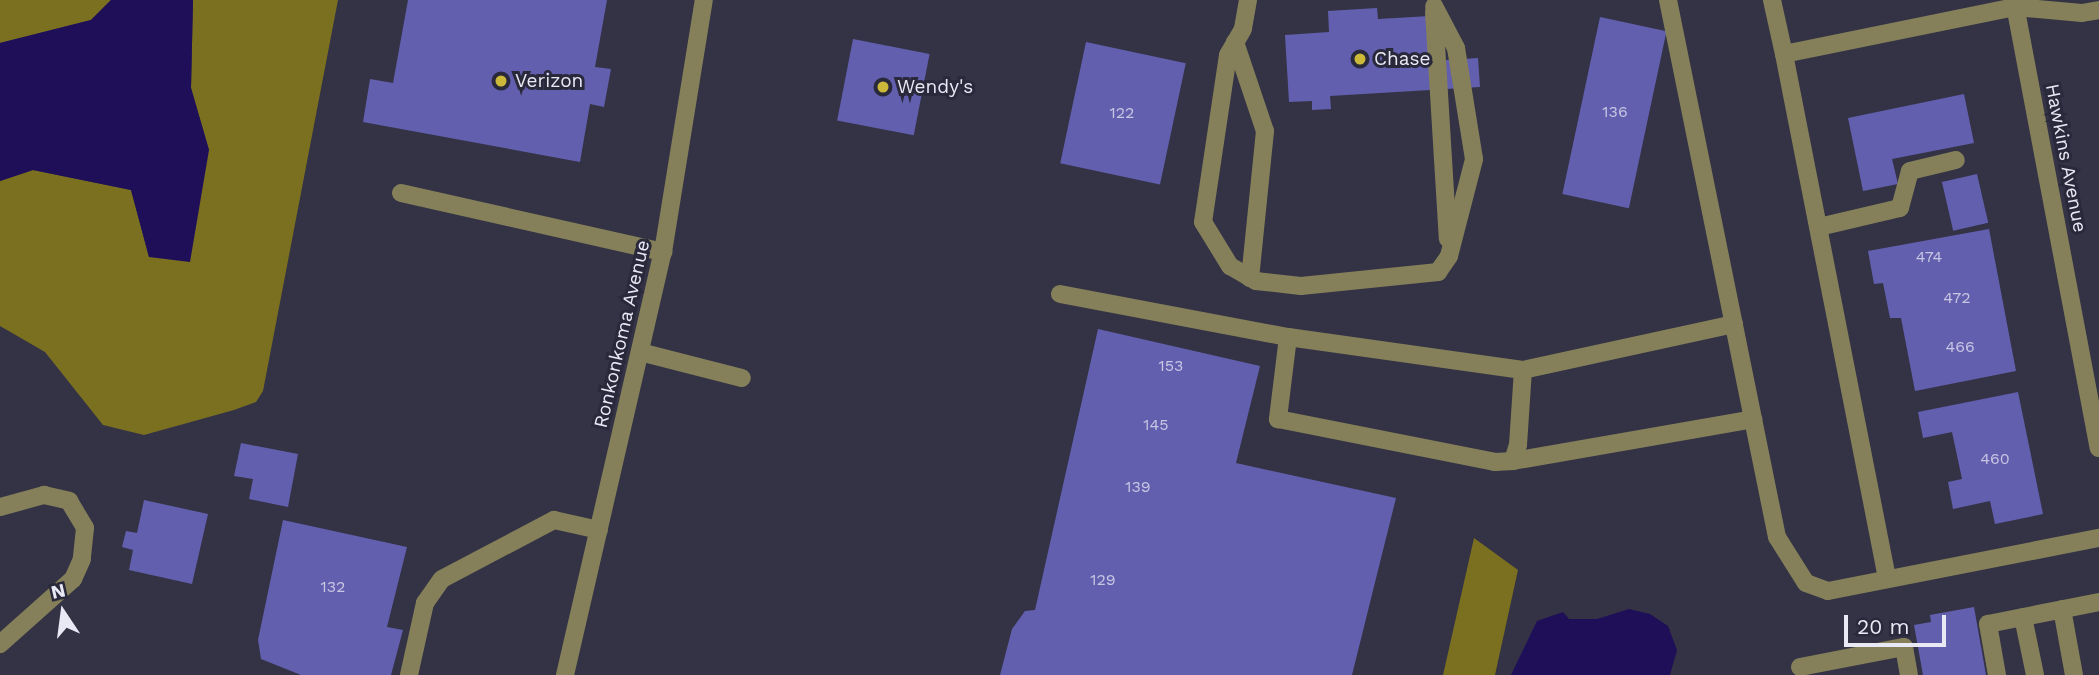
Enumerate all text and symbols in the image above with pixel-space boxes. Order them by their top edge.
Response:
place label: Chase [1374,48,1431,70]
marker: Chase [1352,51,1368,67]
place label: Verizon [515,70,583,92]
marker: Verizon [493,73,509,89]
place label: Wendy's [897,76,973,98]
marker: Wendy's [875,79,891,95]
street label: Hawkins Avenue [2040,81,2092,235]
house number: 136 [1602,102,1628,122]
house number: 122 [1110,103,1134,123]
street label: Ronkonkoma Avenue [589,237,655,431]
house number: 474 [1916,247,1942,267]
house number: 472 [1943,288,1971,308]
house number: 466 [1945,337,1975,357]
house number: 153 [1159,356,1183,376]
house number: 145 [1143,415,1169,435]
house number: 460 [1980,449,2010,469]
house number: 139 [1125,477,1151,497]
house number: 129 [1090,570,1116,590]
north arrow [28,577,98,647]
house number: 132 [321,577,345,597]
text: N [49,578,68,604]
scale bar [1847,602,1948,646]
text: 20 m [1857,614,1909,639]

